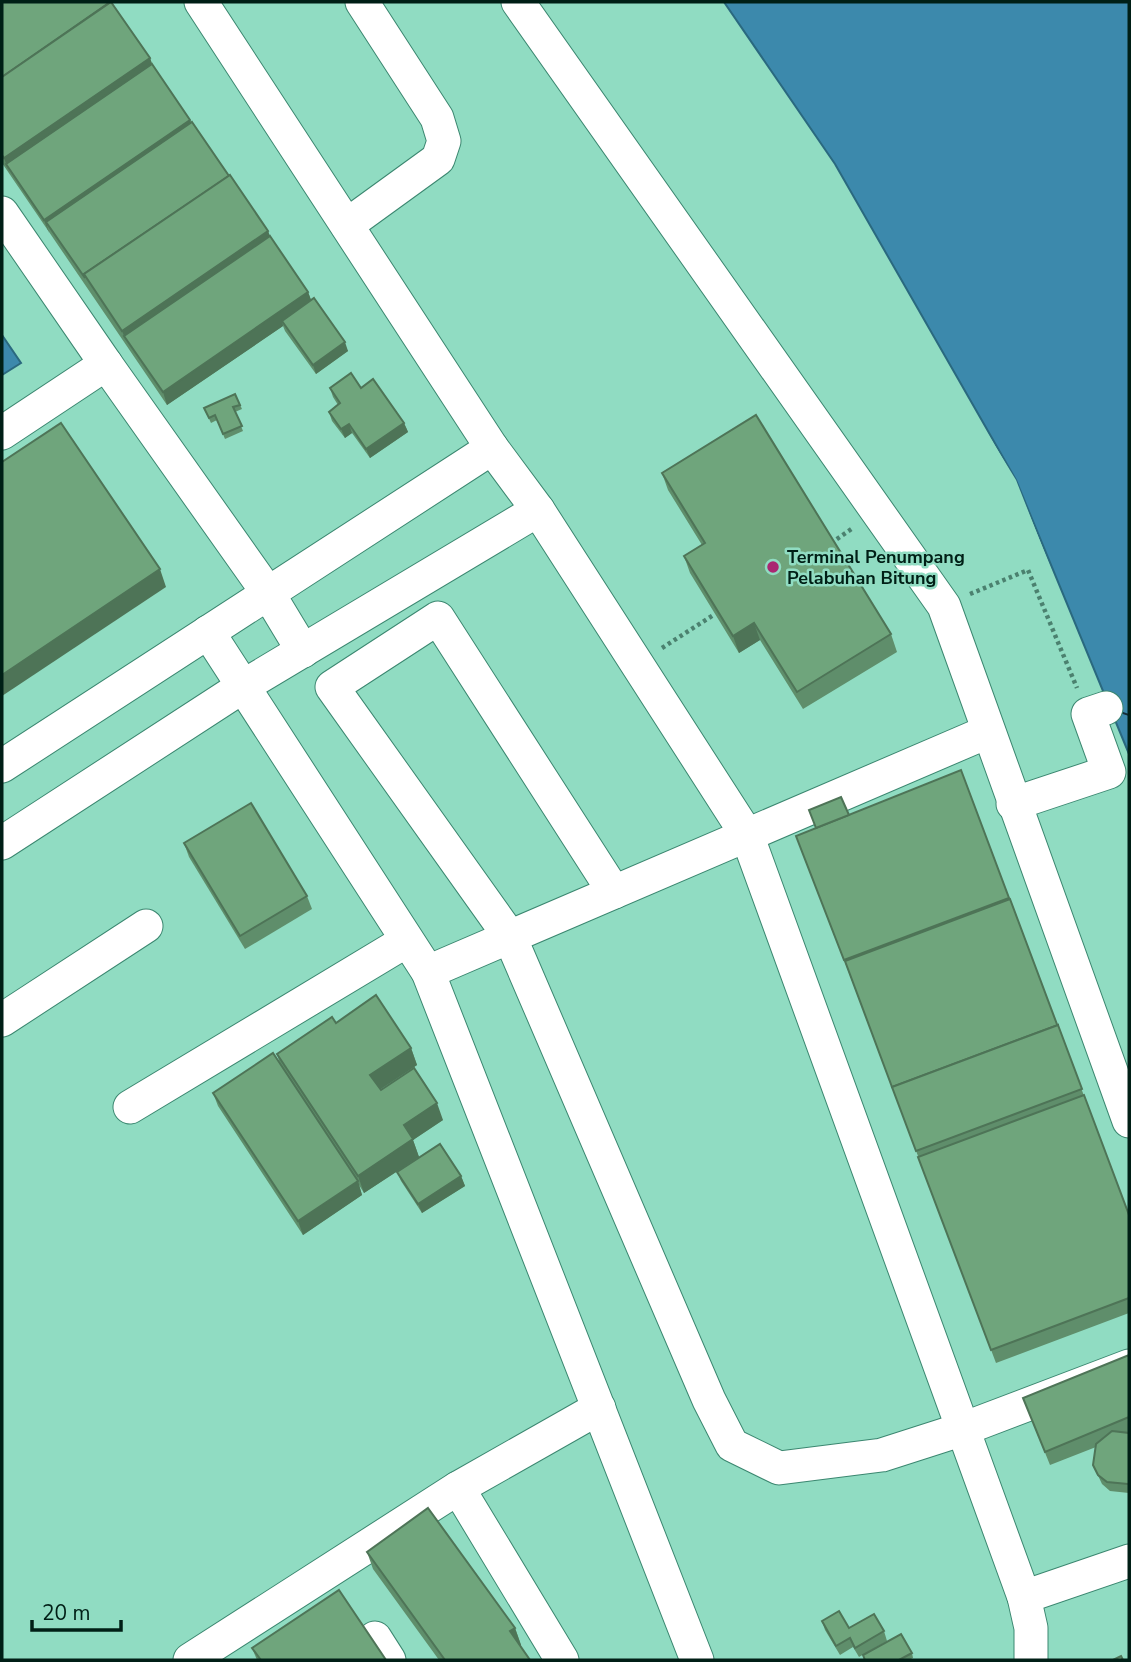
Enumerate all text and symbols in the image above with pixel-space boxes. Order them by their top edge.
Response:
place label: Terminal Penumpang Pelabuhan Bitung [787,545,965,590]
marker: Terminal Penumpang Pelabuhan Bitung [765,559,781,575]
scale bar [32,1588,121,1632]
text: 20 m [42,1599,91,1627]

